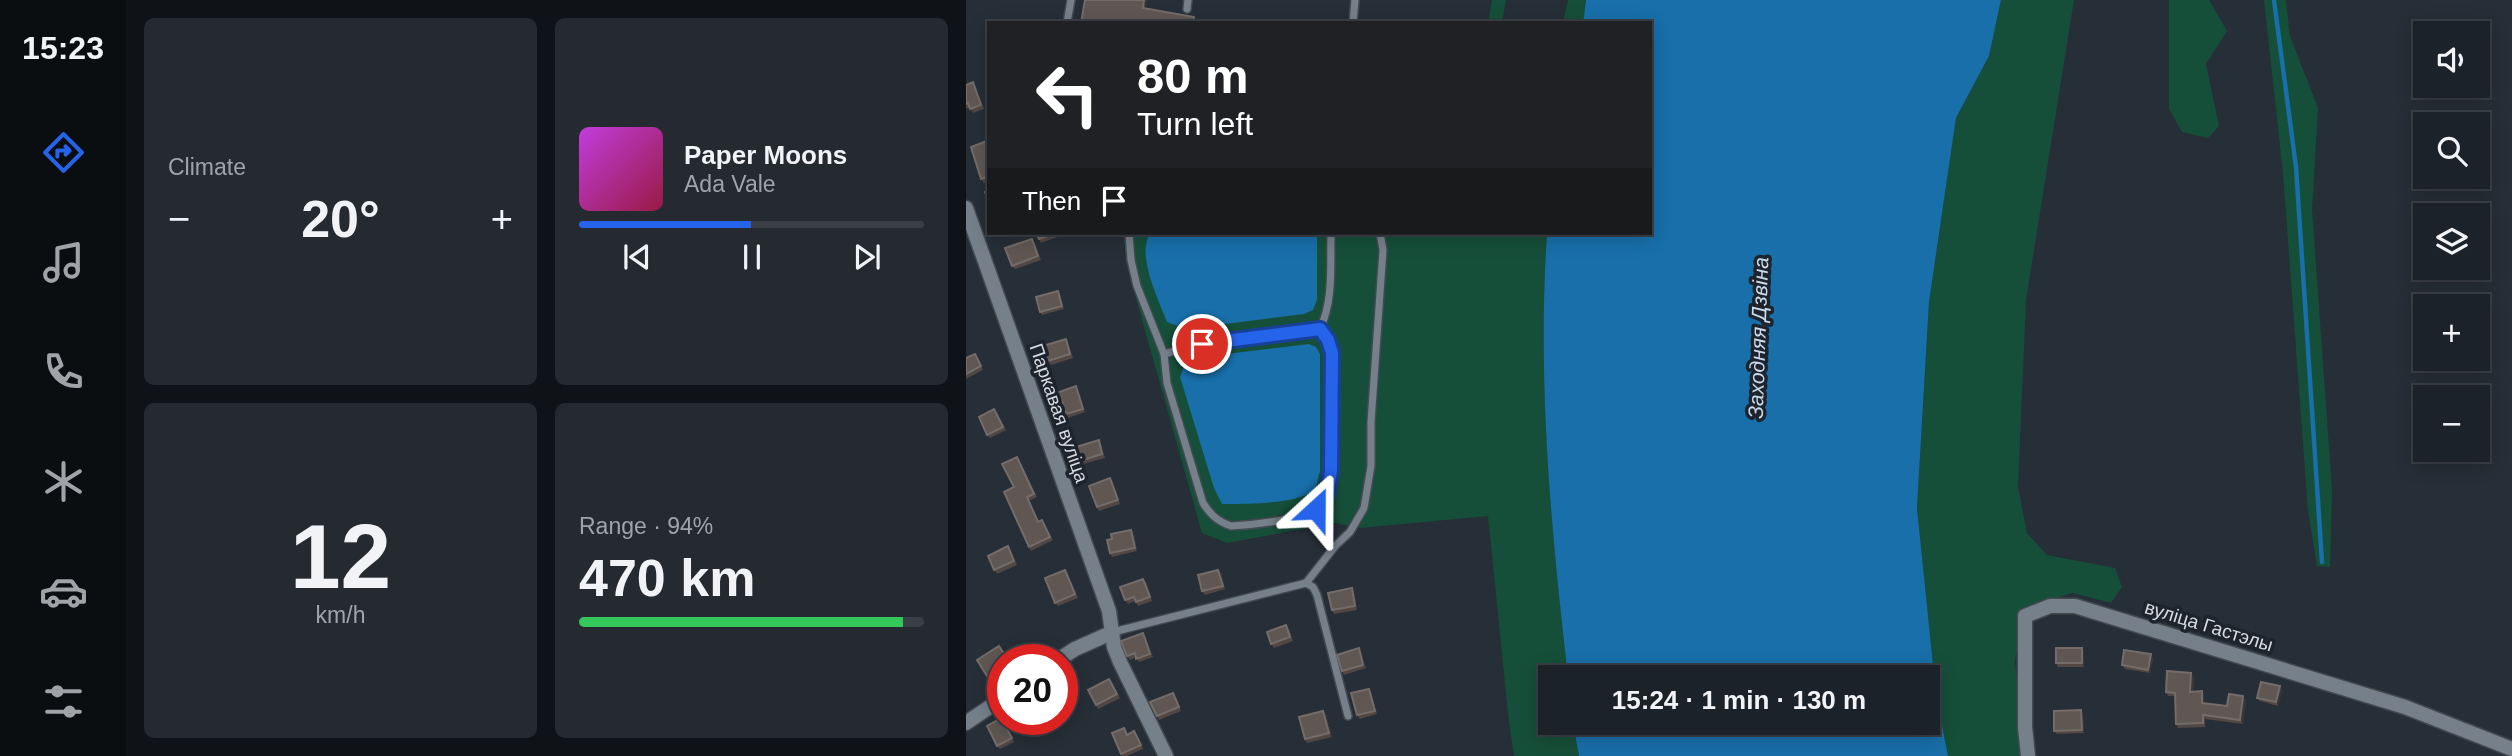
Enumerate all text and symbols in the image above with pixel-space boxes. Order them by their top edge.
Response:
map controls [2413,21,2490,462]
button: sound [2413,21,2490,98]
text: 15:23 [22,30,104,66]
icon: left [1022,49,1113,140]
text: 80 m [1137,49,1249,103]
text: Turn left [1137,106,1253,142]
button: search [2413,112,2490,189]
icon: directions [39,128,88,177]
text: Paper Moons [684,140,847,170]
text: Climate [168,154,246,180]
text: Ada Vale [684,171,776,197]
icon: arrive [1095,182,1133,220]
text: Then [1022,186,1081,216]
text: 20° [301,190,380,248]
text: − [168,198,190,240]
text: + [491,198,513,240]
button: layers [2413,203,2490,280]
icon: music [39,238,88,287]
icon: previous [618,238,656,276]
icon: pause [733,238,771,276]
icon: next [848,238,886,276]
water label: Заходняя Дзвіна [1744,257,1772,419]
button: + [2413,294,2490,371]
pin [1172,314,1232,374]
icon: arrive [1183,325,1221,363]
street label: Паркавая вуліца [1025,341,1093,486]
icon: phone [39,347,88,396]
button: − [2413,385,2490,462]
icon: climate [39,457,88,506]
position arrow [1279,472,1353,546]
text: 12 [290,506,391,607]
text: Range · 94% [579,513,713,539]
text: 470 km [579,549,755,607]
icon: car [39,567,88,616]
street label: вуліца Гастэлы [2142,597,2276,655]
text: km/h [316,602,365,628]
speed limit sign: 20 [987,644,1078,735]
icon: filters [39,677,88,726]
text: 15:24 · 1 min · 130 m [1612,685,1866,715]

